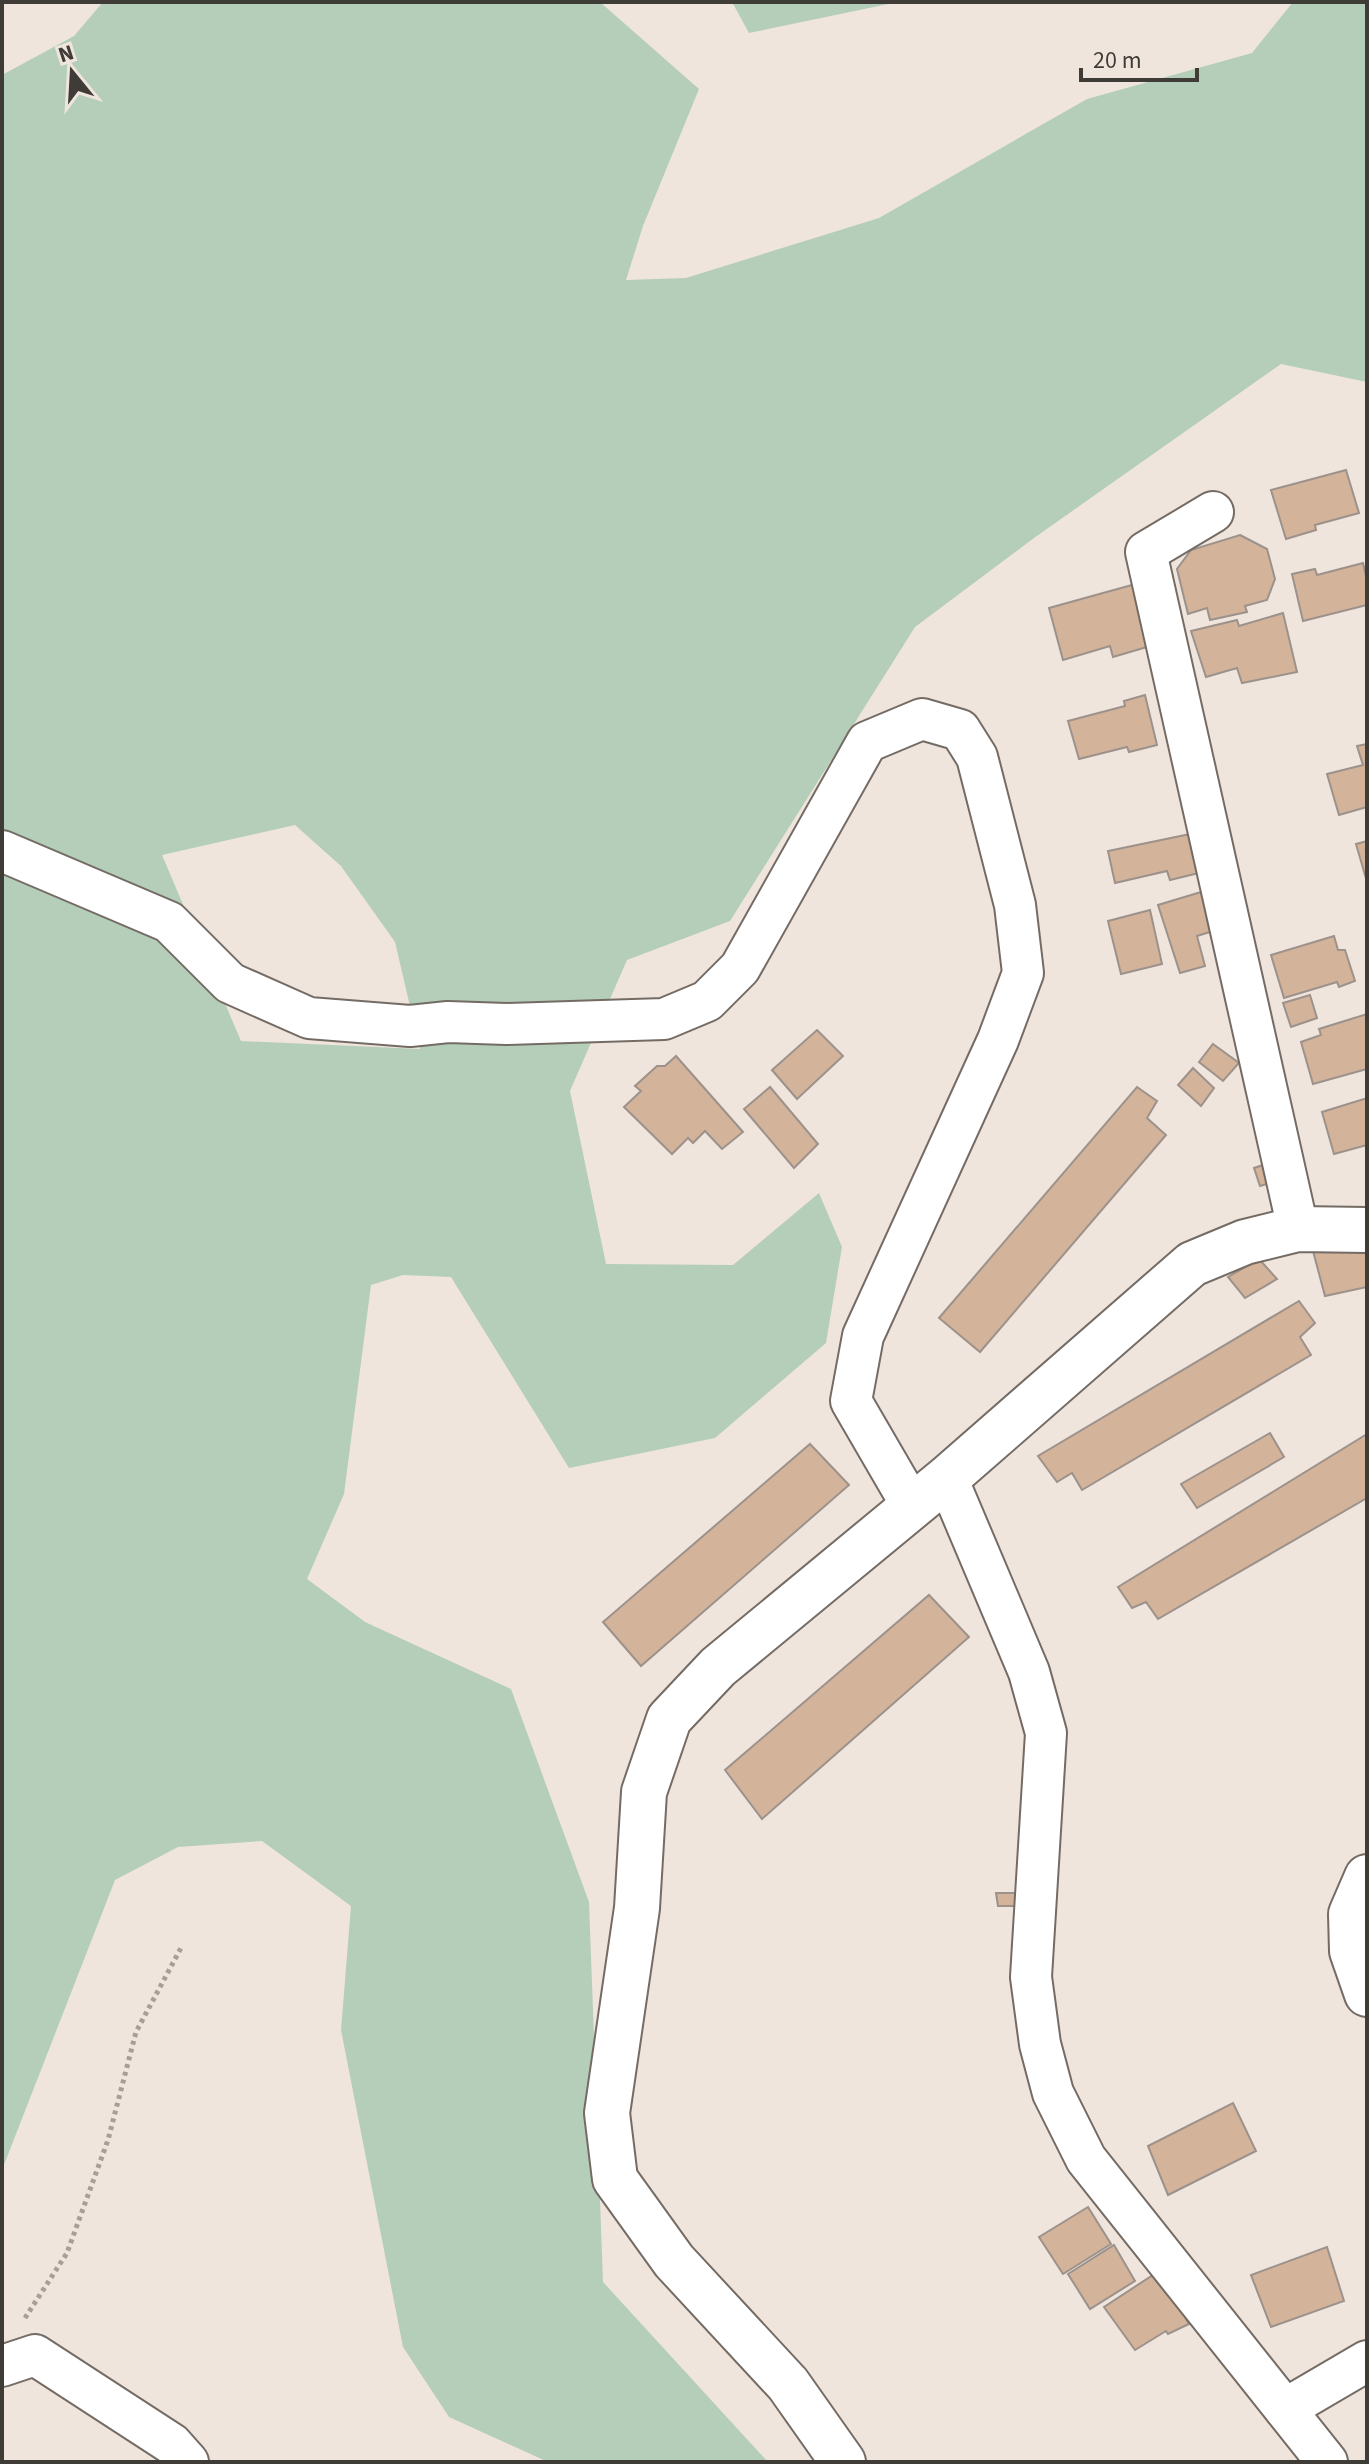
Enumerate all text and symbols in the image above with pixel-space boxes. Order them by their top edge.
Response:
north arrow [32,32,112,112]
scale bar [1081,32,1197,82]
text: N [54,36,78,71]
text: 20 m [1093,43,1142,78]

